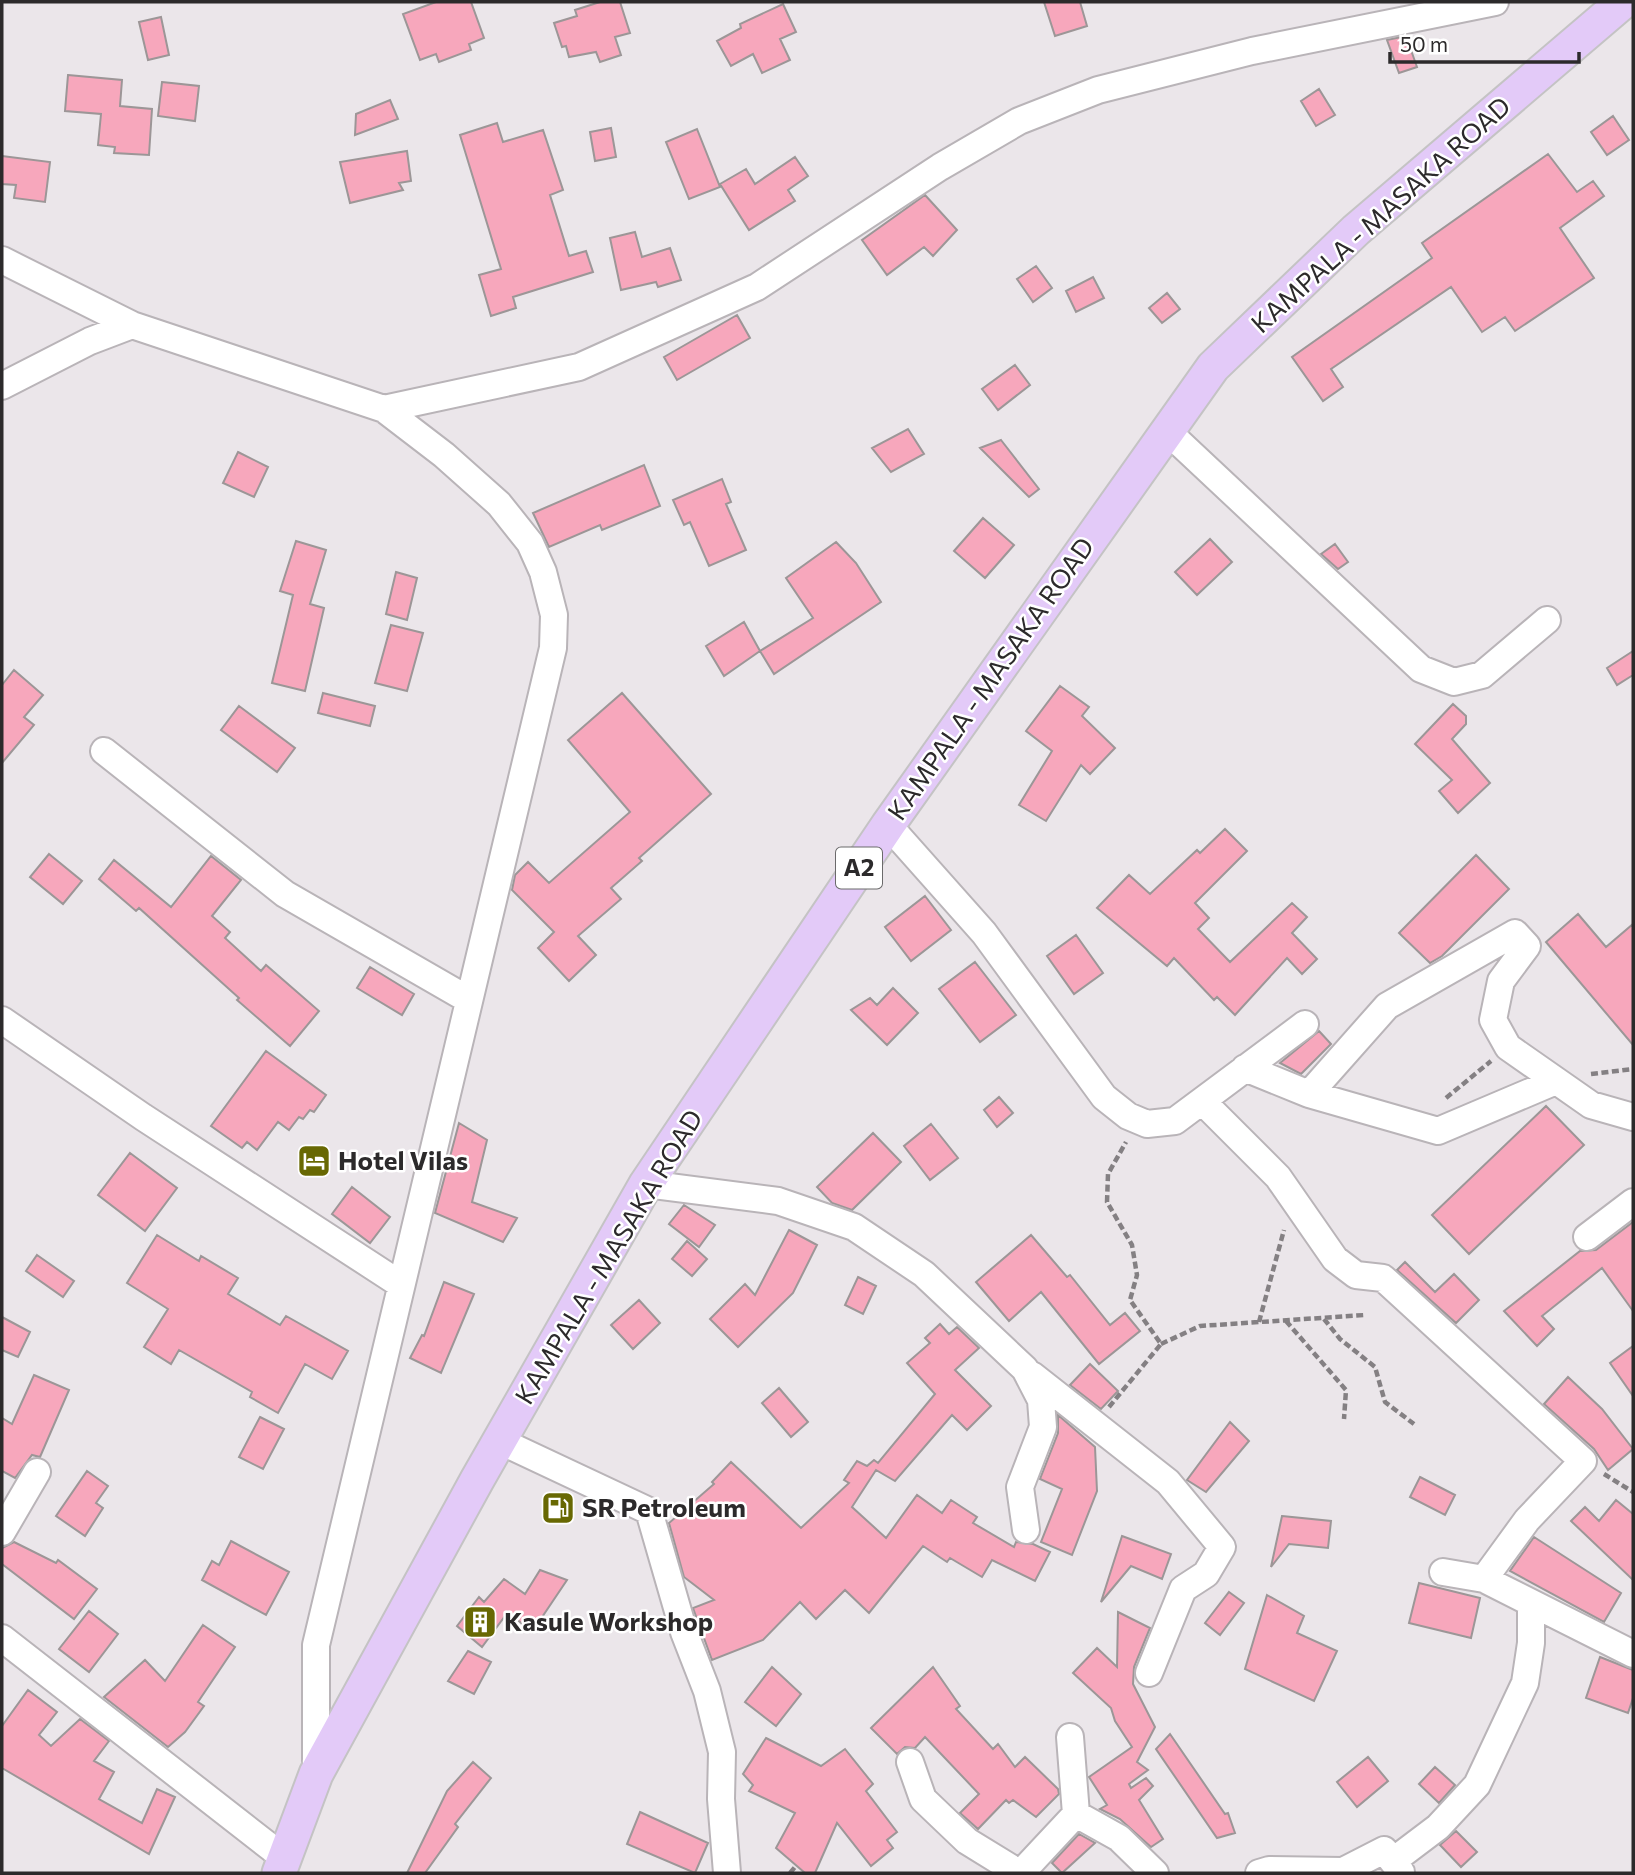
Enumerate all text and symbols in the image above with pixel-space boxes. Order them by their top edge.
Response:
scale bar [1390,21,1579,65]
text: 50 m [1400,31,1448,56]
street label: KAMPALA - MASAKA ROAD [1244,89,1516,338]
street label: KAMPALA - MASAKA ROAD [880,531,1099,825]
road number: A2 [836,848,882,888]
street label: KAMPALA - MASAKA ROAD [507,1103,708,1409]
hotel icon: Hotel Vilas [295,1142,333,1180]
place label: Hotel Vilas [338,1144,468,1175]
fuel station icon: SR Petroleum [539,1489,577,1527]
place label: SR Petroleum [582,1491,746,1522]
building icon: Kasule Workshop [461,1603,499,1641]
place label: Kasule Workshop [504,1605,713,1636]

